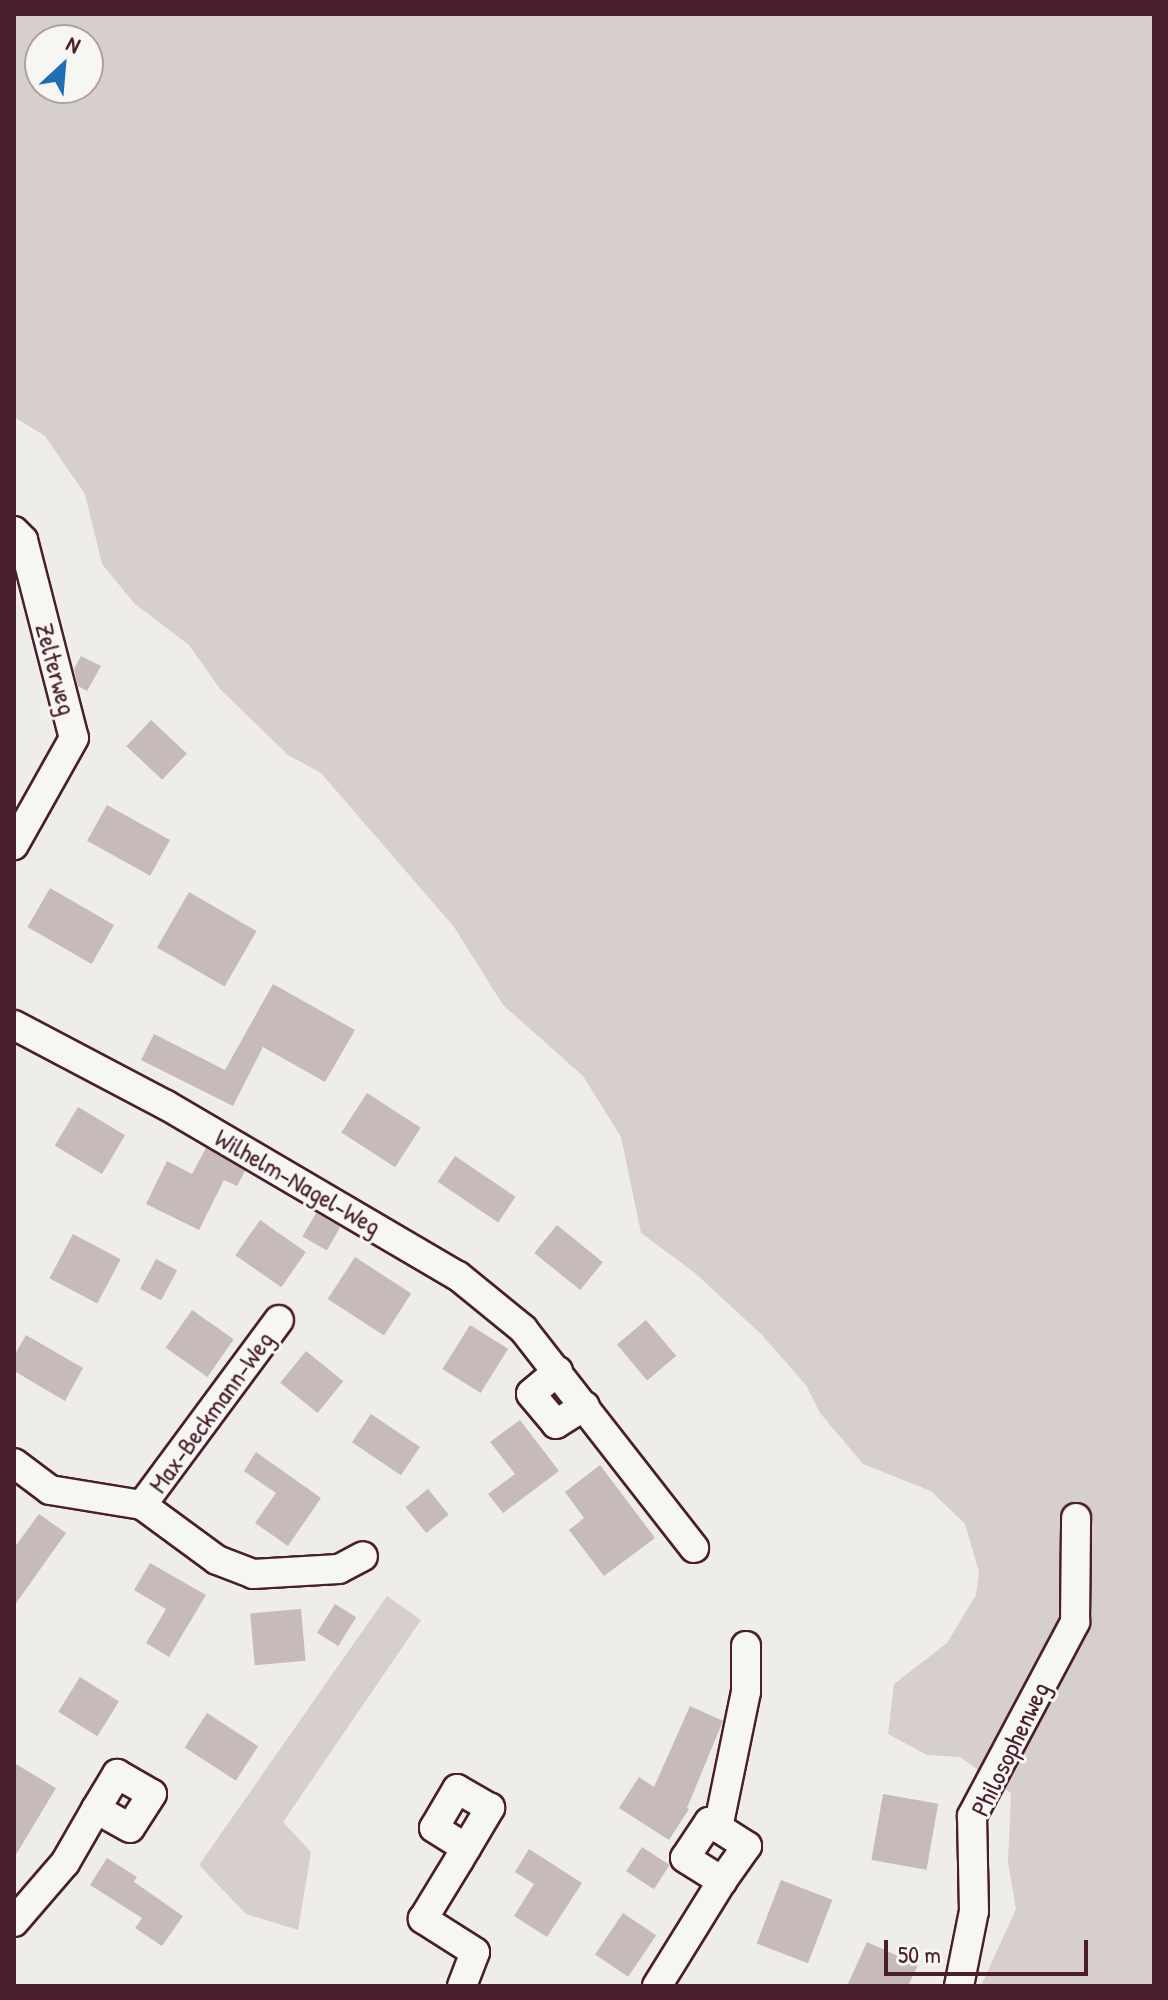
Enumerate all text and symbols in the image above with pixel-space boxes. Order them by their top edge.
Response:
north arrow [24,24,104,104]
text: N [62,28,85,60]
street label: Zelterweg [29,620,83,718]
street label: Wilhelm-Nagel-Weg [209,1122,387,1242]
street label: Max-Beckmann-Weg [142,1325,280,1499]
street label: Philosophenweg [964,1677,1056,1821]
scale bar [888,1924,1092,1974]
text: 50 m [898,1938,941,1970]

